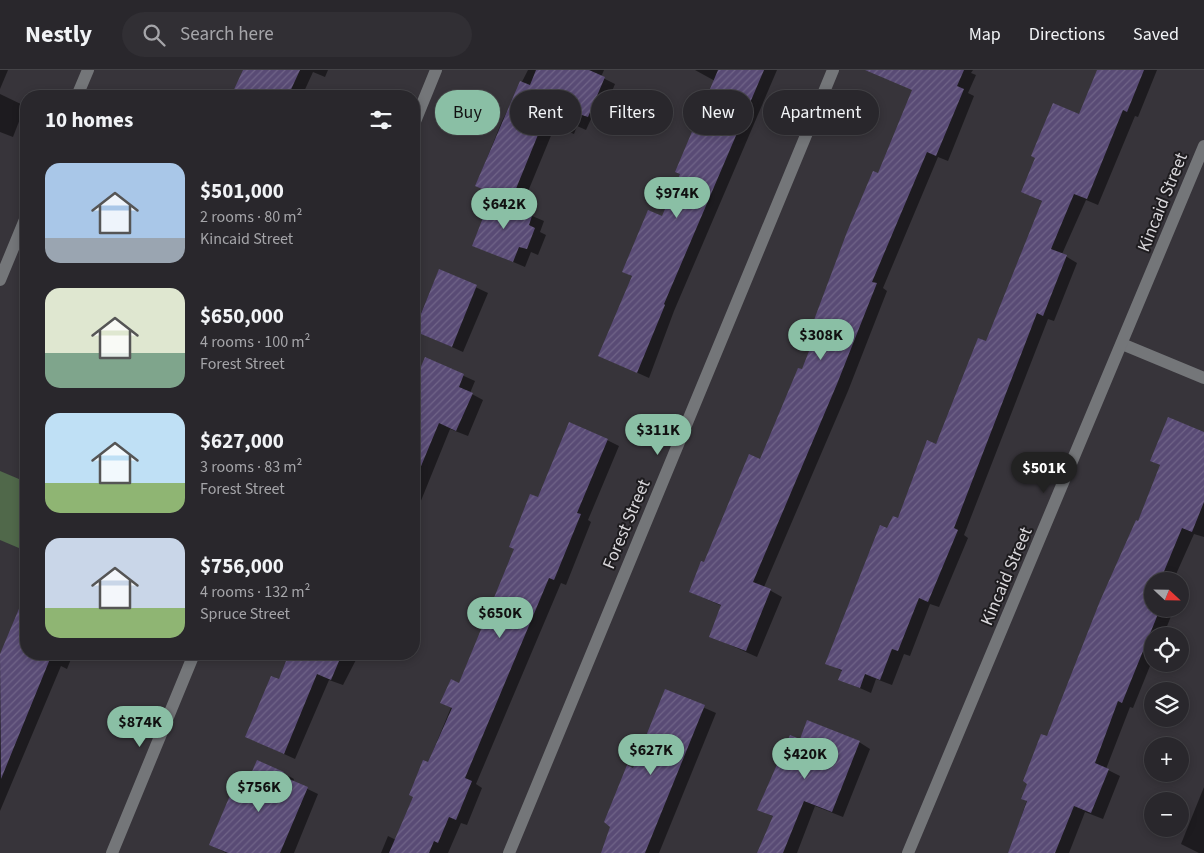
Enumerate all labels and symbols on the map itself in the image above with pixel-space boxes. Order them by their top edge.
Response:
street label: Kincaid Street [1131,149,1194,256]
pin: $974K [642,176,712,219]
pin: $642K [469,188,539,230]
pin: $308K [786,318,856,361]
pin: $311K [623,414,693,456]
pin: $501K [1009,452,1079,494]
street label: Forest Street [596,475,657,573]
street label: Kincaid Street [974,523,1038,629]
north arrow [1144,572,1189,618]
pin: $650K [465,596,535,639]
pin: $874K [105,706,175,748]
pin: $627K [616,734,686,776]
pin: $420K [770,738,840,780]
pin: $756K [224,770,294,813]

